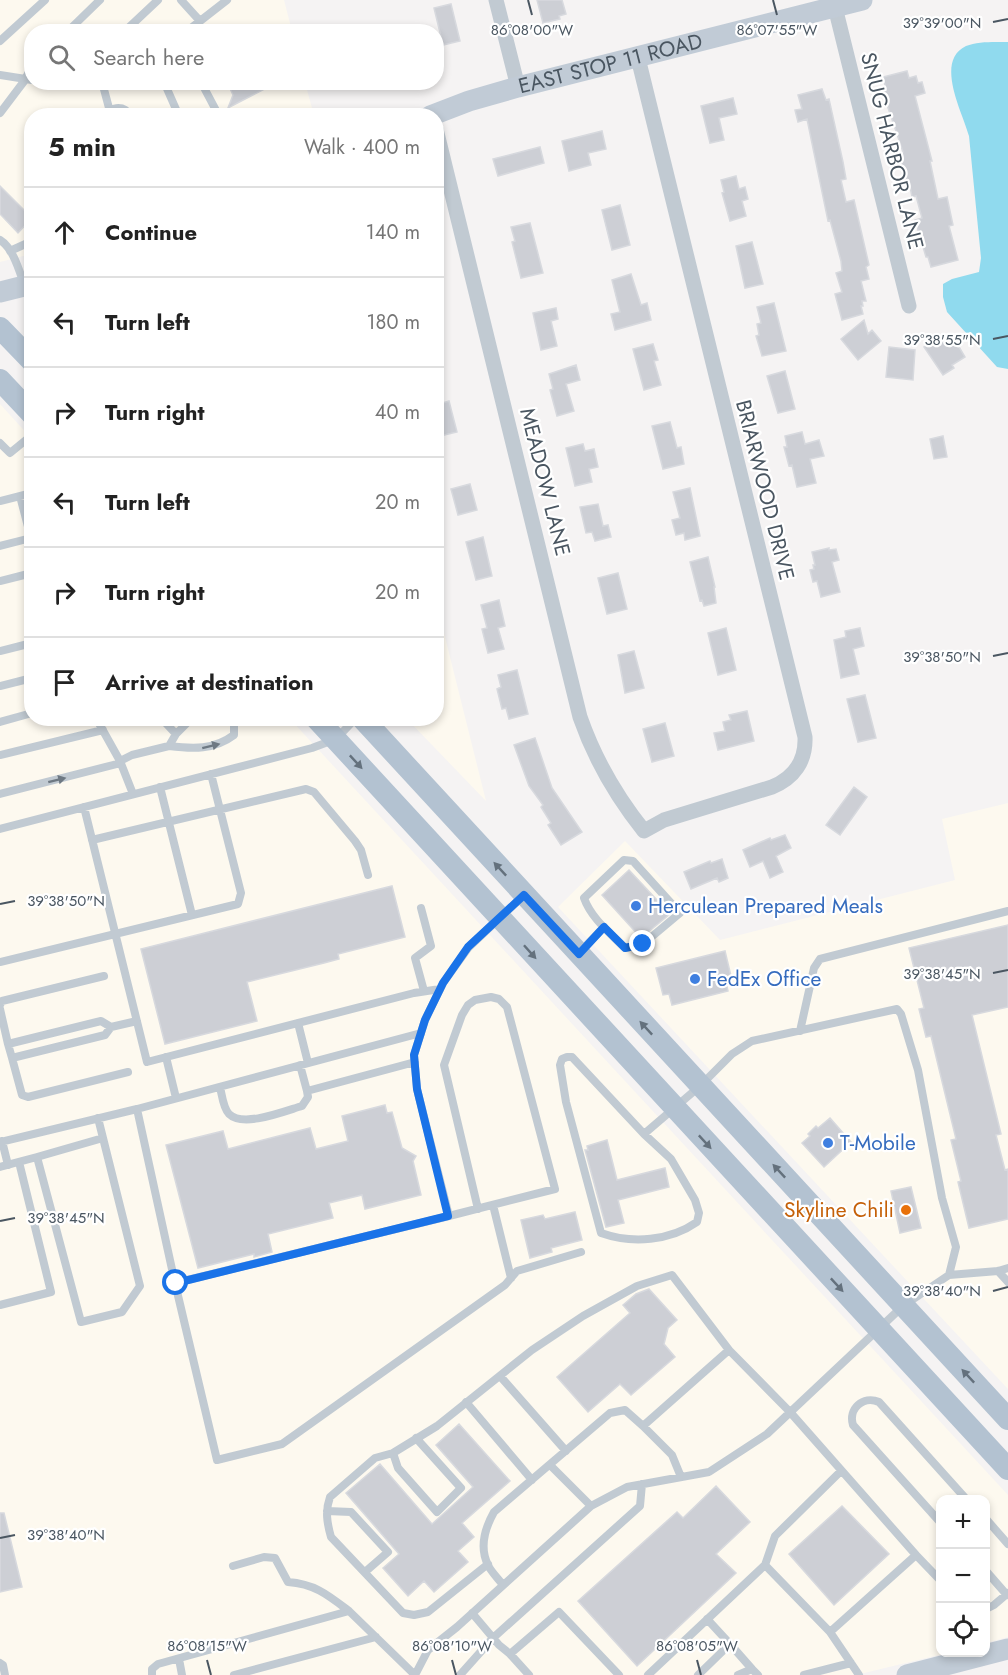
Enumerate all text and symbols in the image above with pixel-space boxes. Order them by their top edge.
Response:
text: 39°39'00"N [903,12,981,34]
text: 86°08'00"W [491,19,573,41]
text: 86°07'55"W [737,19,818,41]
search box [24,24,444,90]
street label: EAST STOP 11 ROAD [515,26,706,101]
icon: search [45,41,78,74]
text: Search here [93,41,204,73]
street label: SNUG HARBOR LANE [853,49,931,253]
text: 5 min [48,128,116,166]
text: Walk · 400 m [304,133,420,162]
icon: ahead [48,216,81,249]
text: Continue [105,216,197,248]
text: 140 m [366,218,420,247]
icon: left [48,306,81,339]
text: Turn left [105,306,190,338]
text: 180 m [366,308,420,337]
text: 39°38'55"N [903,329,981,351]
icon: right [48,396,81,429]
text: Turn right [105,396,205,428]
street label: BRIARWOOD DRIVE [728,397,802,583]
text: 40 m [375,398,420,427]
street label: MEADOW LANE [512,405,578,559]
icon: left [48,486,81,519]
text: Turn left [105,486,190,518]
text: 20 m [375,488,420,517]
icon: right [48,576,81,609]
text: Turn right [105,576,205,608]
text: 20 m [375,578,420,607]
text: 39°38'50"N [903,646,981,668]
icon: arrive [48,666,81,699]
text: Arrive at destination [105,666,314,698]
one-way arrow [202,741,220,750]
one-way arrow [349,754,363,769]
one-way arrow [47,774,66,784]
one-way arrow [493,861,507,876]
text: 39°38'50"N [27,890,105,912]
place label: Herculean Prepared Meals [648,891,883,921]
marker: Herculean Prepared Meals [629,899,643,913]
route end [629,930,655,956]
one-way arrow [523,944,537,958]
text: 39°38'45"N [903,963,981,985]
place label: FedEx Office [707,964,821,994]
marker: FedEx Office [688,972,702,986]
one-way arrow [640,1021,654,1035]
place label: T-Mobile [840,1128,916,1158]
one-way arrow [698,1134,712,1149]
marker: T-Mobile [821,1136,835,1150]
one-way arrow [772,1165,786,1179]
place label: Skyline Chili [784,1195,894,1225]
marker: Skyline Chili [899,1203,913,1217]
text: 39°38'45"N [27,1207,105,1229]
route start [162,1269,188,1295]
one-way arrow [830,1278,844,1292]
text: 39°38'40"N [903,1280,981,1302]
one-way arrow [962,1369,975,1384]
map controls [936,1495,990,1657]
button: + [936,1495,990,1549]
text: 39°38'40"N [27,1524,105,1546]
button: − [936,1549,990,1603]
button: locate [936,1603,990,1657]
text: 86°08'15"W [167,1635,247,1657]
text: 86°08'10"W [412,1635,492,1657]
text: 86°08'05"W [656,1635,738,1657]

